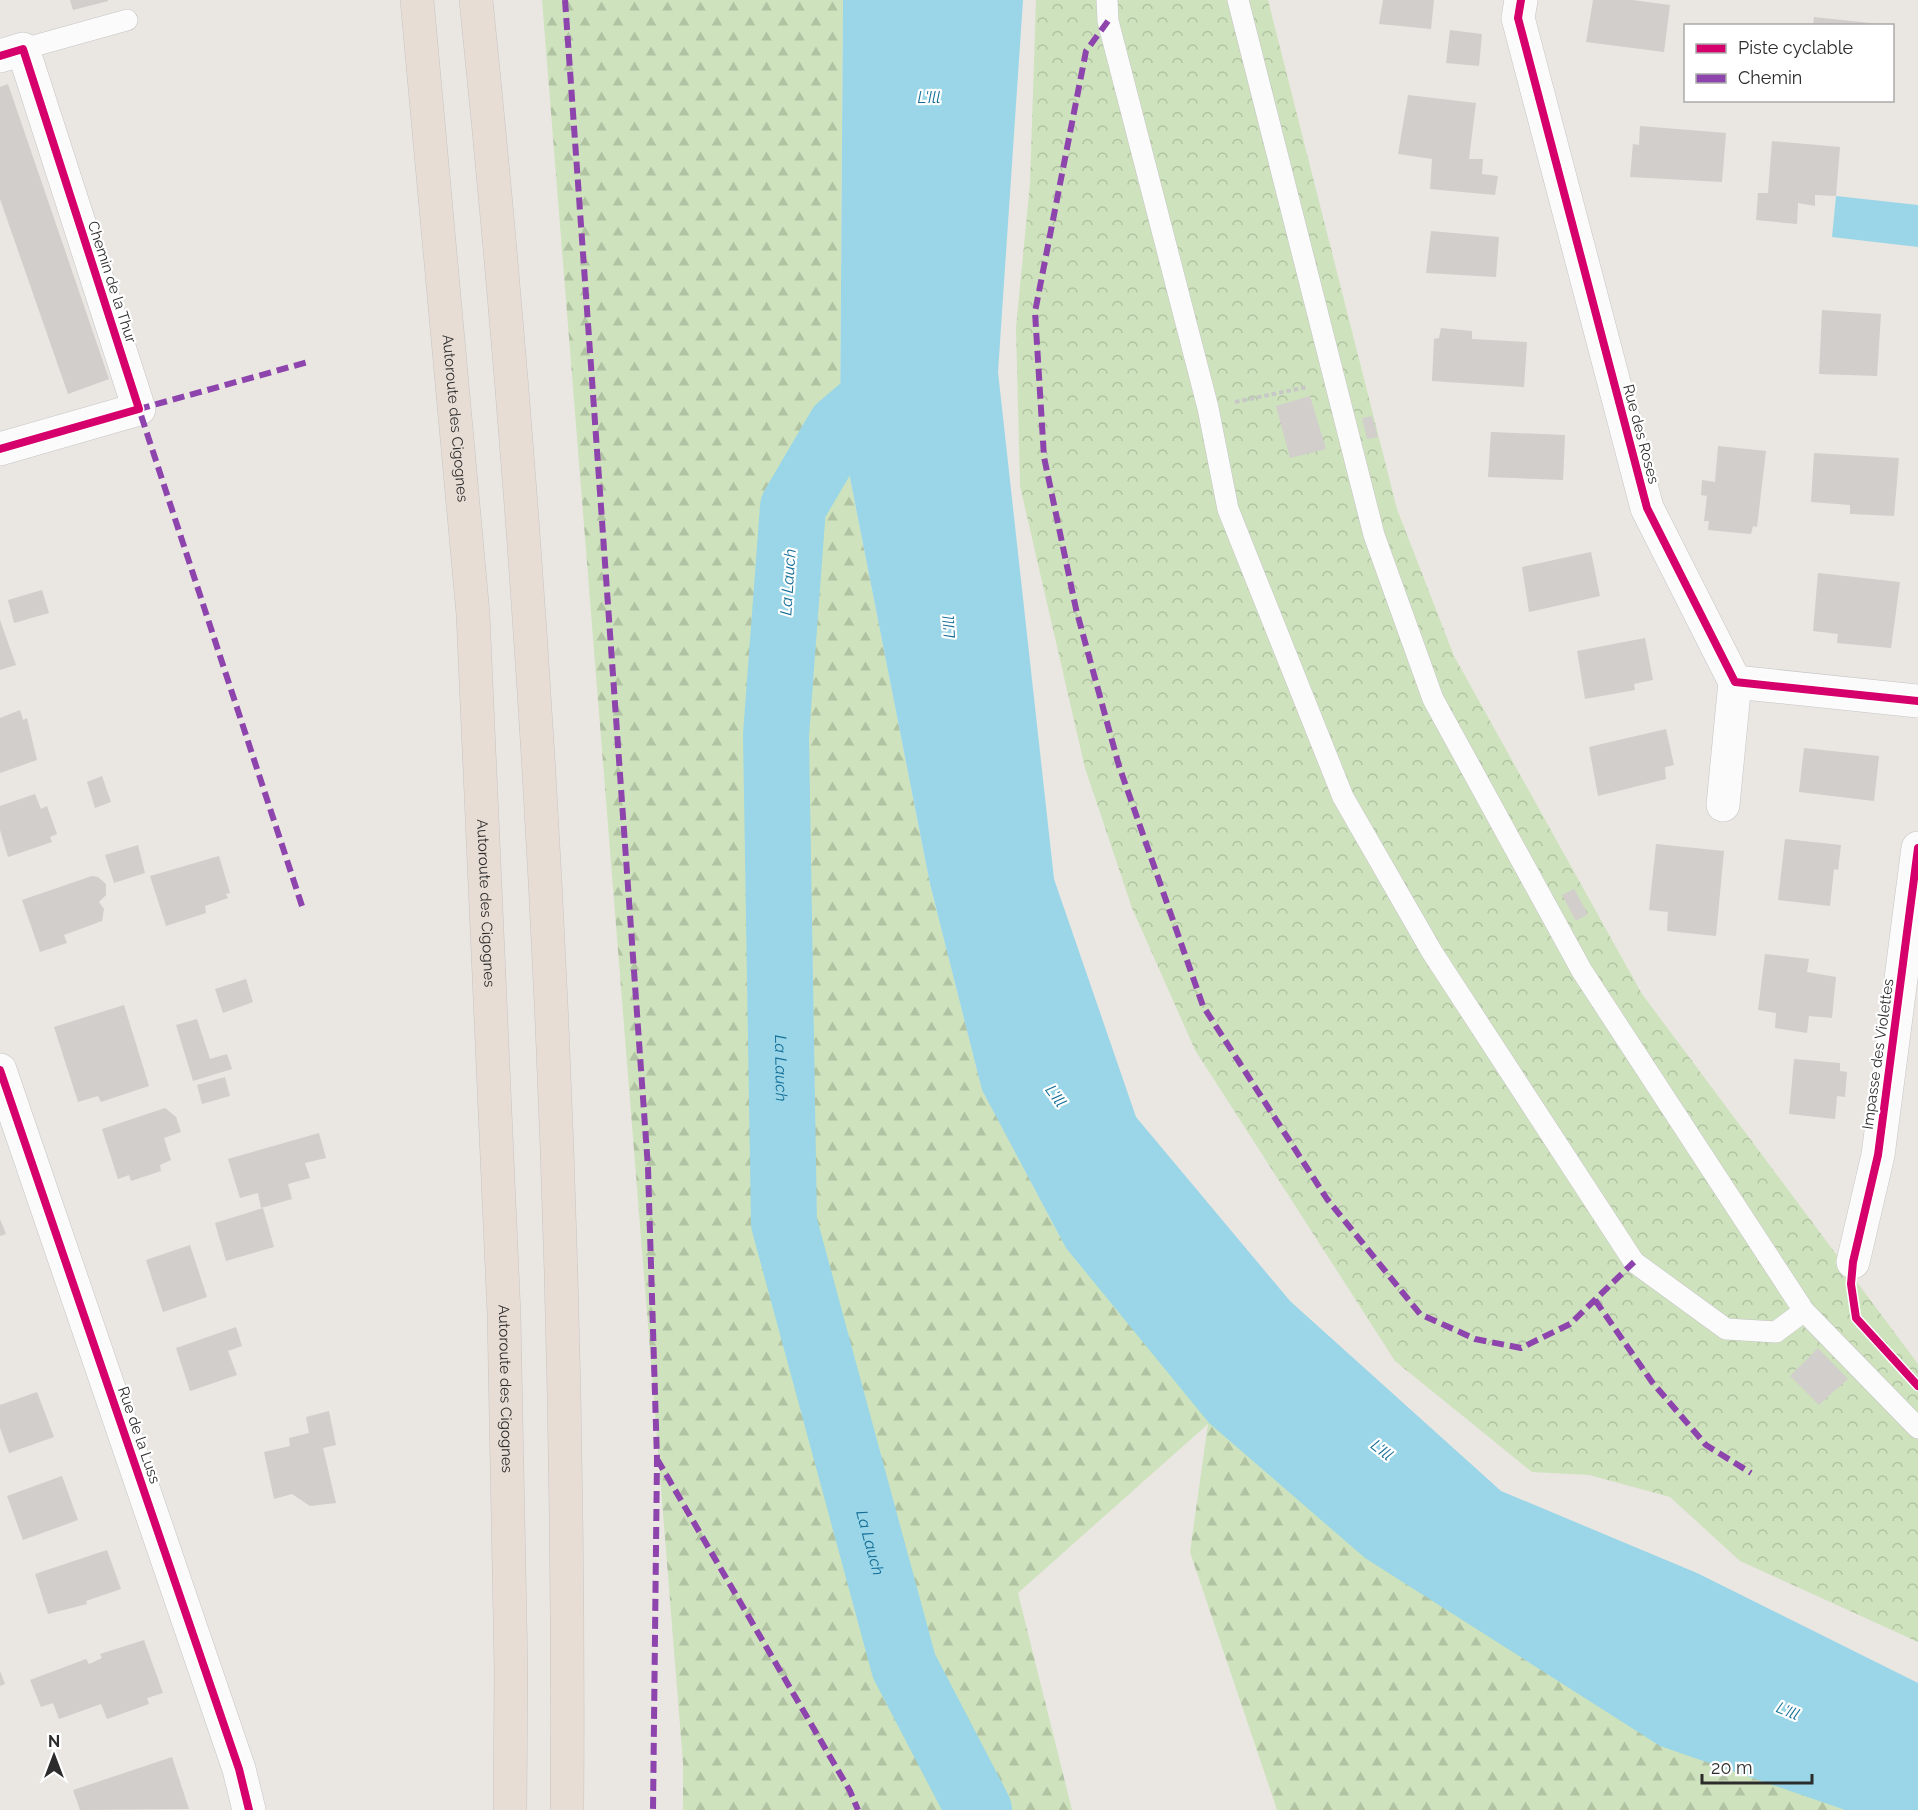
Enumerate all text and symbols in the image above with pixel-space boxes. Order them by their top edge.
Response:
legend [1684,24,1894,102]
text: Piste cyclable [1738,37,1854,58]
text: Chemin [1738,67,1802,88]
water label: L'Ill [918,88,940,107]
street label: Chemin de la Thur [84,219,140,346]
street label: Autoroute des Cigognes [439,334,472,503]
street label: Rue des Roses [1619,382,1663,486]
water label: La Lauch [776,548,800,616]
water label: L'Ill [939,615,959,639]
street label: Autoroute des Cigognes [473,819,498,988]
street label: Impasse des Violettes [1859,978,1897,1130]
water label: La Lauch [771,1035,792,1102]
water label: L'Ill [1042,1081,1070,1111]
street label: Autoroute des Cigognes [495,1304,516,1473]
street label: Rue de la Luss [114,1384,164,1486]
water label: L'Ill [1367,1435,1397,1465]
water label: La Lauch [853,1508,888,1577]
water label: L'Ill [1774,1698,1802,1724]
north arrow [24,1726,84,1786]
text: N [48,1732,60,1751]
scale bar [1702,1747,1812,1785]
text: 20 m [1711,1757,1753,1778]

